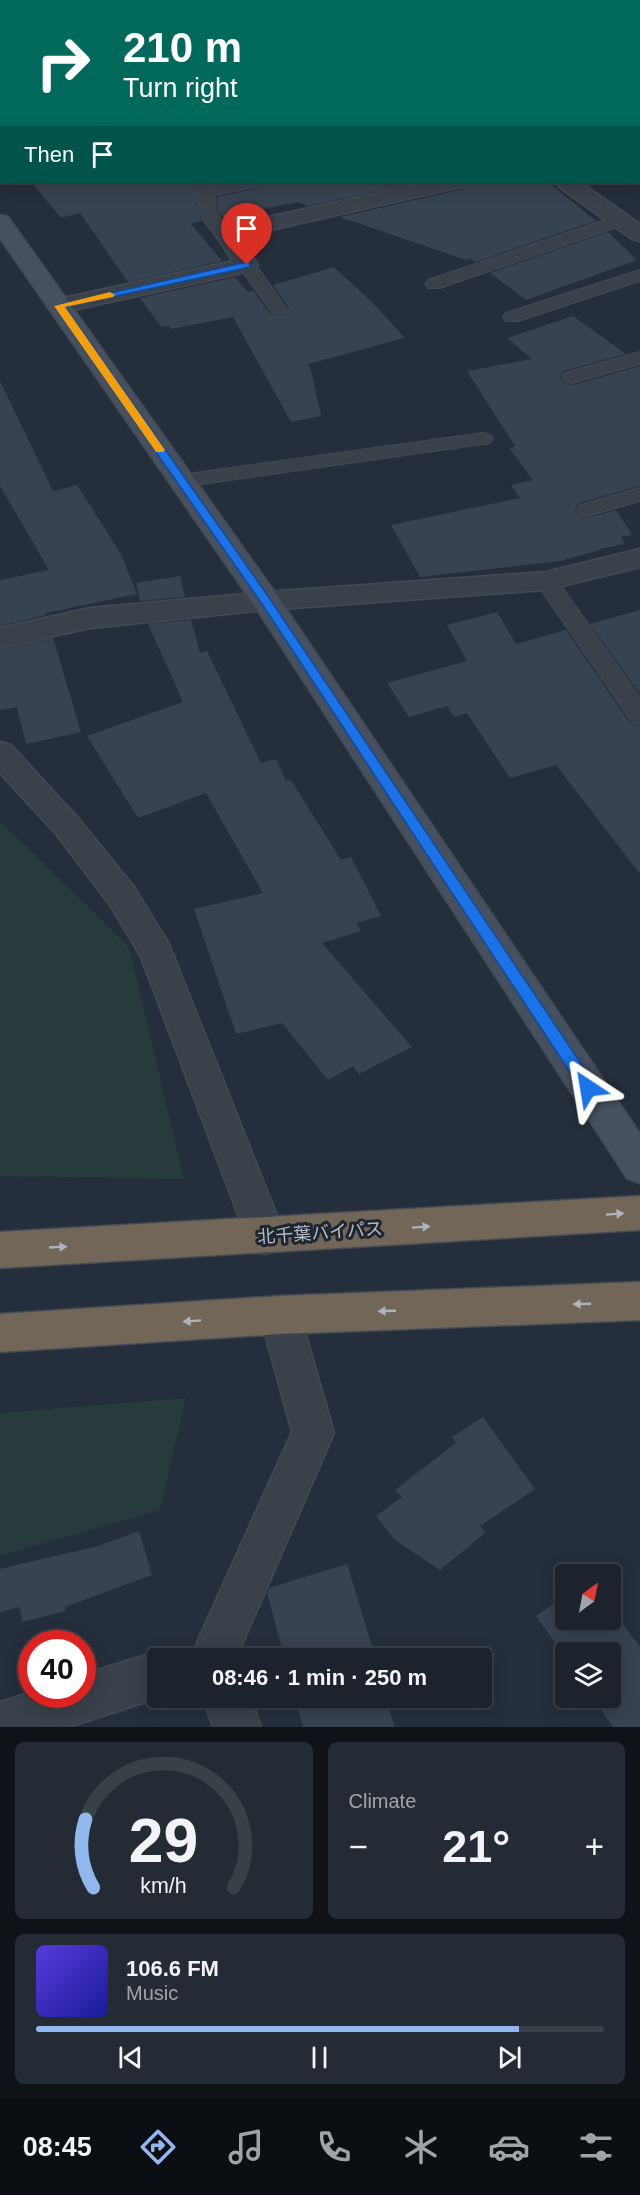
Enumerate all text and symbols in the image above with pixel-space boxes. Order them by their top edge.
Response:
icon: right [24,24,102,102]
text: 210 m [123,24,242,71]
text: Turn right [123,73,238,103]
icon: arrive [86,138,119,171]
text: Then [24,142,74,167]
pin [221,203,272,265]
icon: arrive [230,212,263,245]
position arrow [556,1056,620,1120]
one-way arrow [606,1210,625,1219]
street label: 北千葉バイパス [257,1219,383,1247]
one-way arrow [411,1222,430,1231]
one-way arrow [49,1242,68,1251]
one-way arrow [572,1299,591,1308]
one-way arrow [377,1307,396,1316]
one-way arrow [182,1316,201,1325]
north arrow [555,1564,621,1630]
map controls [555,1564,621,1708]
speed limit sign: 40 [18,1630,96,1708]
button: layers [555,1642,621,1708]
text: 08:46 · 1 min · 250 m [212,1665,427,1690]
text: Climate [349,1790,416,1812]
text: 29 [129,1806,198,1875]
text: 21° [442,1821,510,1872]
text: − [349,1828,368,1865]
text: + [585,1828,604,1865]
text: km/h [141,1874,187,1898]
text: 106.6 FM [126,1956,219,1981]
text: Music [126,1982,178,2004]
icon: previous [114,2041,147,2074]
icon: pause [303,2041,336,2074]
icon: next [493,2041,526,2074]
icon: directions [137,2126,179,2168]
icon: music [225,2126,267,2168]
icon: phone [313,2126,355,2168]
icon: climate [400,2126,442,2168]
icon: car [488,2126,530,2168]
icon: filters [575,2126,617,2168]
text: 08:45 [23,2132,92,2162]

